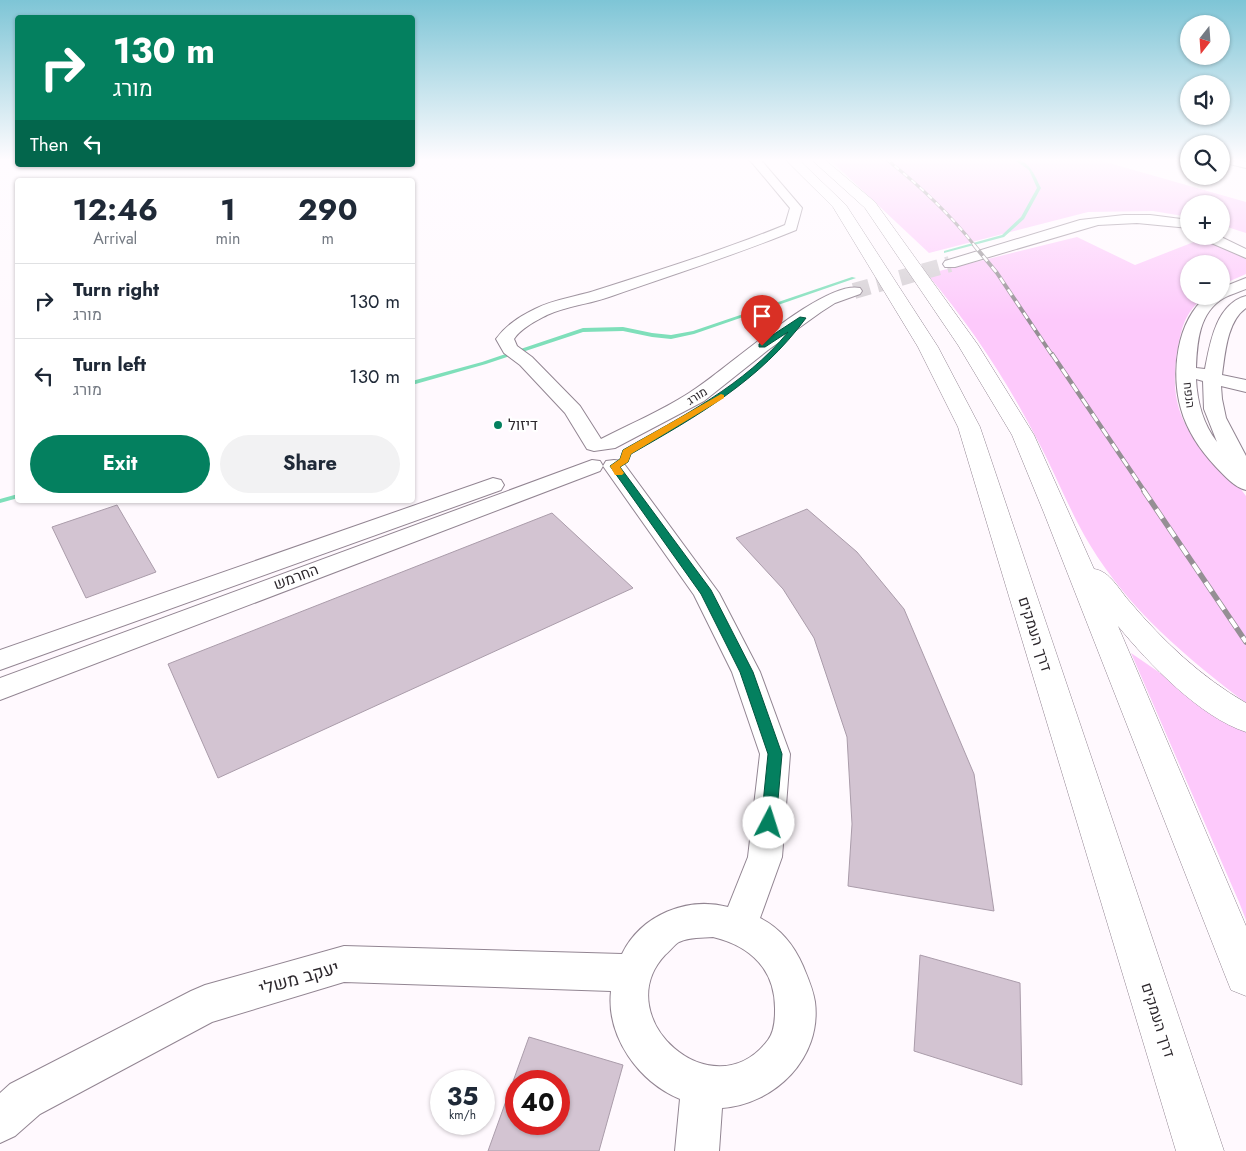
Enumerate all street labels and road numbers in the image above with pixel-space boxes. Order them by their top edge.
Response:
street label: הנפח [1178,381,1200,409]
street label: מורג [683,383,711,409]
street label: החרמש [270,558,322,596]
street label: דרך העמקים [1013,594,1057,674]
street label: יעקב משלי [256,954,342,1002]
street label: דרך העמקים [1136,980,1180,1060]

